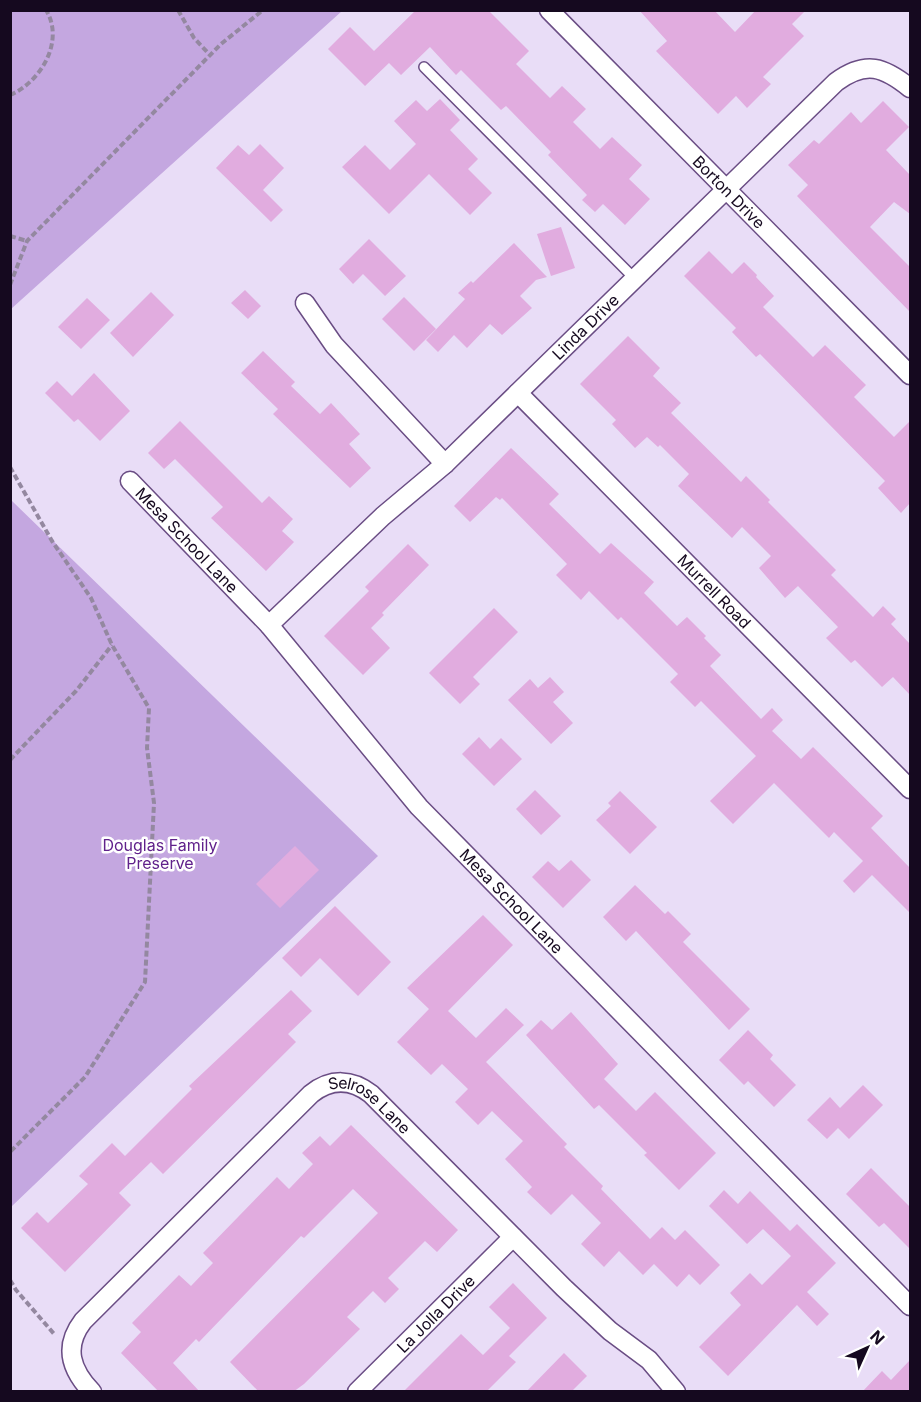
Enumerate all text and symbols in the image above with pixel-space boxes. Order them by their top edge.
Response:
street label: Borton Drive [689,151,769,233]
street label: Linda Drive [548,290,623,364]
street label: Mesa School Lane [131,483,242,597]
street label: Murrell Road [673,550,755,632]
park label: Douglas Family Preserve [102,835,218,873]
street label: Mesa School Lane [456,845,567,958]
street label: Selrose Lane [326,1072,415,1138]
street label: La Jolla Drive [392,1271,479,1357]
north arrow [837,1318,897,1378]
text: N [866,1326,889,1349]

